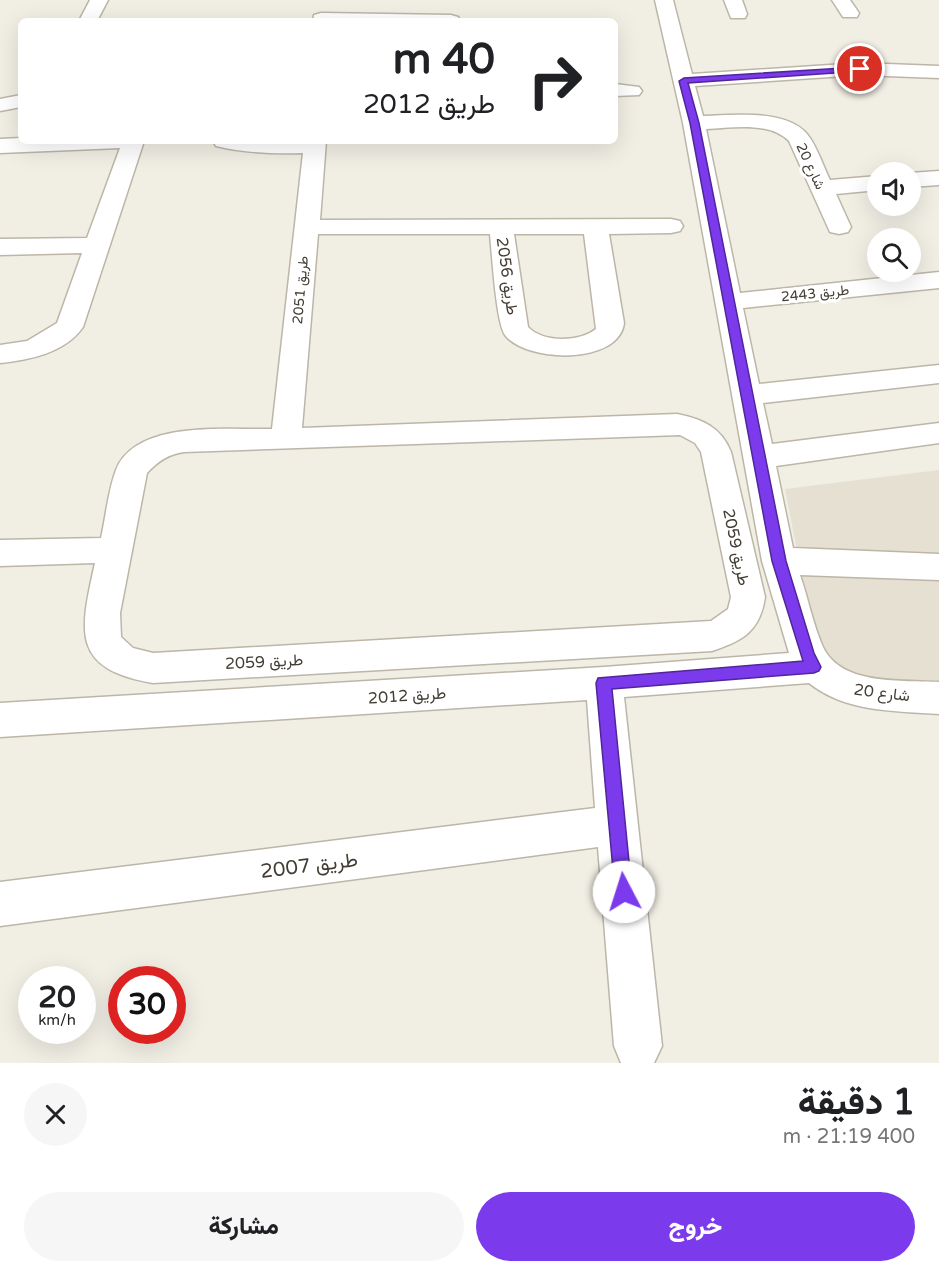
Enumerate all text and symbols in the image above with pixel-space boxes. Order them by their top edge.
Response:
text: 40 m [393,34,495,85]
icon: right [516,42,594,120]
pin [834,43,885,94]
icon: arrive [843,52,876,85]
text: طريق 2012 [363,88,495,121]
street label: شارع 20 [791,140,829,193]
map controls [867,162,921,282]
button: sound [867,162,921,216]
button: search [867,228,921,282]
street label: طريق 2056 [492,236,522,316]
street label: طريق 2051 [289,255,312,325]
street label: طريق 2443 [780,281,850,306]
street label: طريق 2059 [718,507,754,588]
street label: طريق 2059 [224,650,304,674]
street label: شارع 20 [853,680,911,707]
street label: طريق 2012 [367,683,447,709]
street label: طريق 2007 [259,848,359,884]
position arrow [592,860,656,924]
speed limit sign: 30 [108,966,186,1044]
text: 20 [38,979,76,1016]
text: km/h [38,1011,76,1029]
text: 1 دقيقة [798,1081,915,1124]
button: close [24,1083,87,1146]
text: 400 m · 21:19 [783,1125,915,1149]
button: مشاركة [24,1192,464,1261]
button: خروج [476,1192,915,1261]

